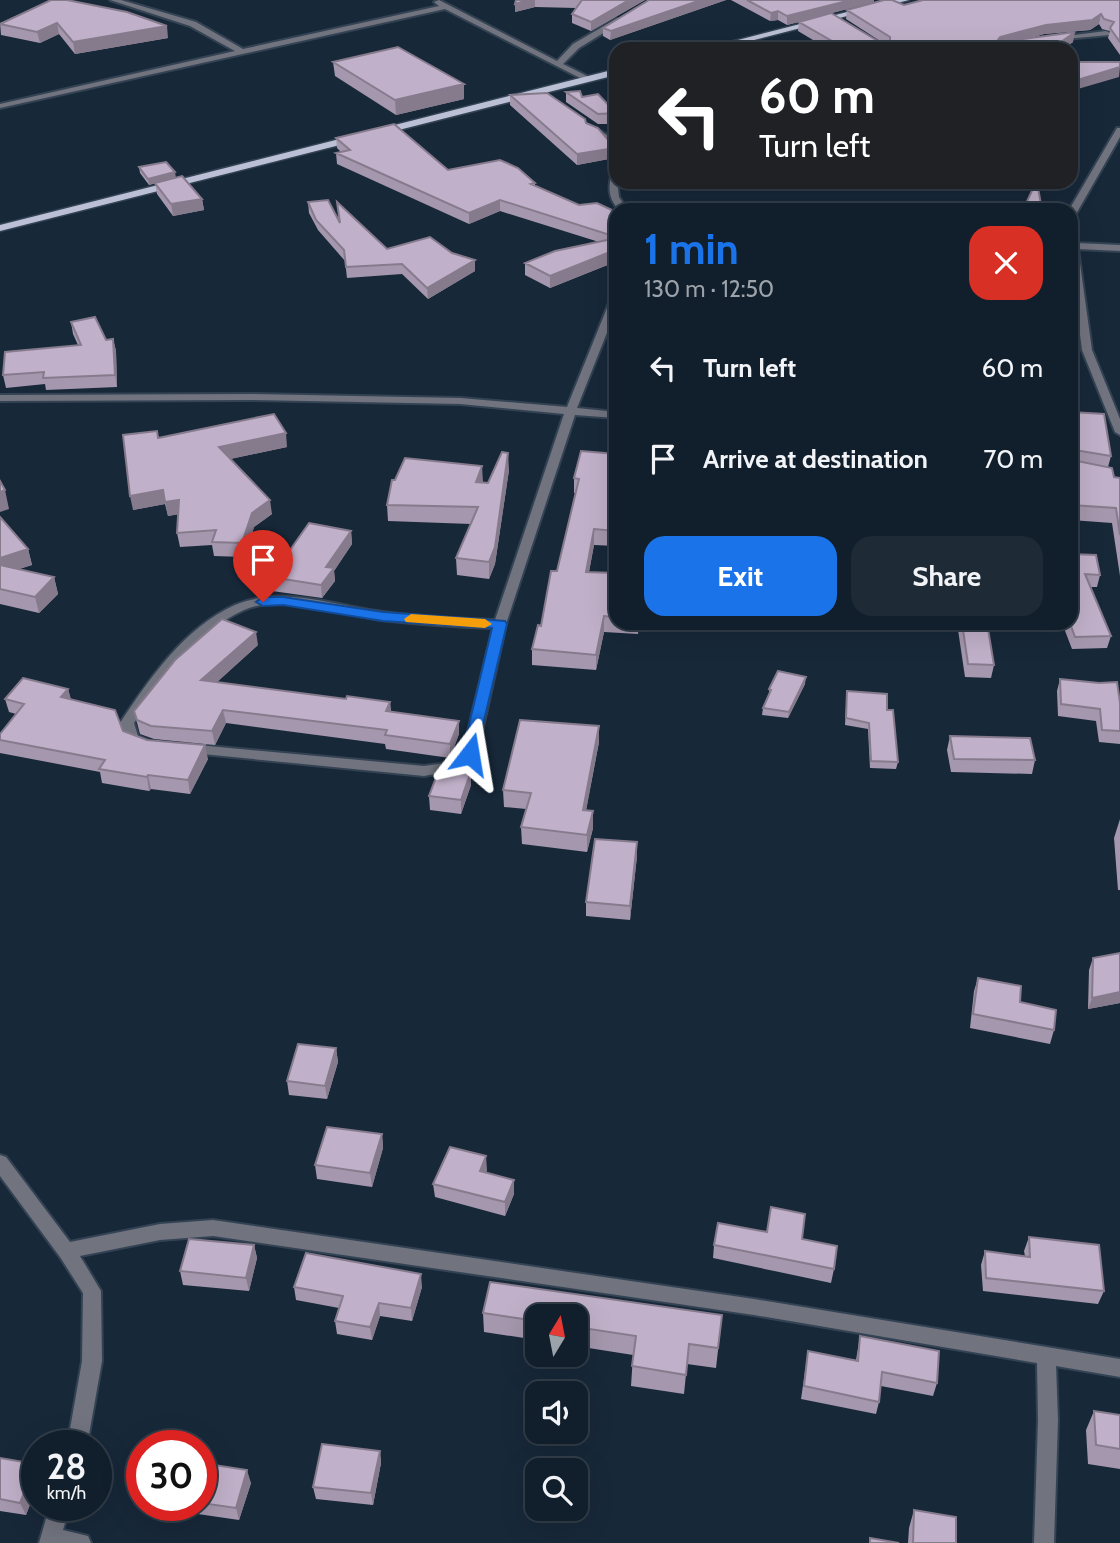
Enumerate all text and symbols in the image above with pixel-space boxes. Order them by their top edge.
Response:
text: 60 m [759,66,875,125]
icon: left [644,70,735,161]
text: Turn left [759,126,870,165]
text: 1 min [644,223,739,275]
button: close [969,226,1043,300]
text: 130 m · 12:50 [644,275,774,303]
icon: left [644,349,682,387]
text: Turn left [703,352,796,384]
text: 60 m [981,352,1043,384]
icon: arrive [644,440,682,478]
text: Arrive at destination [703,443,928,475]
text: 70 m [983,443,1043,475]
pin [233,530,293,602]
button: Exit [644,536,837,616]
button: Share [851,536,1043,616]
icon: arrive [244,541,282,579]
position arrow [433,717,507,791]
north arrow [525,1304,588,1367]
map controls [525,1304,588,1521]
button: sound [525,1381,588,1444]
speed limit sign: 30 [126,1430,217,1521]
text: 28 [47,1445,86,1488]
button: search [525,1458,588,1521]
text: km/h [47,1482,86,1504]

